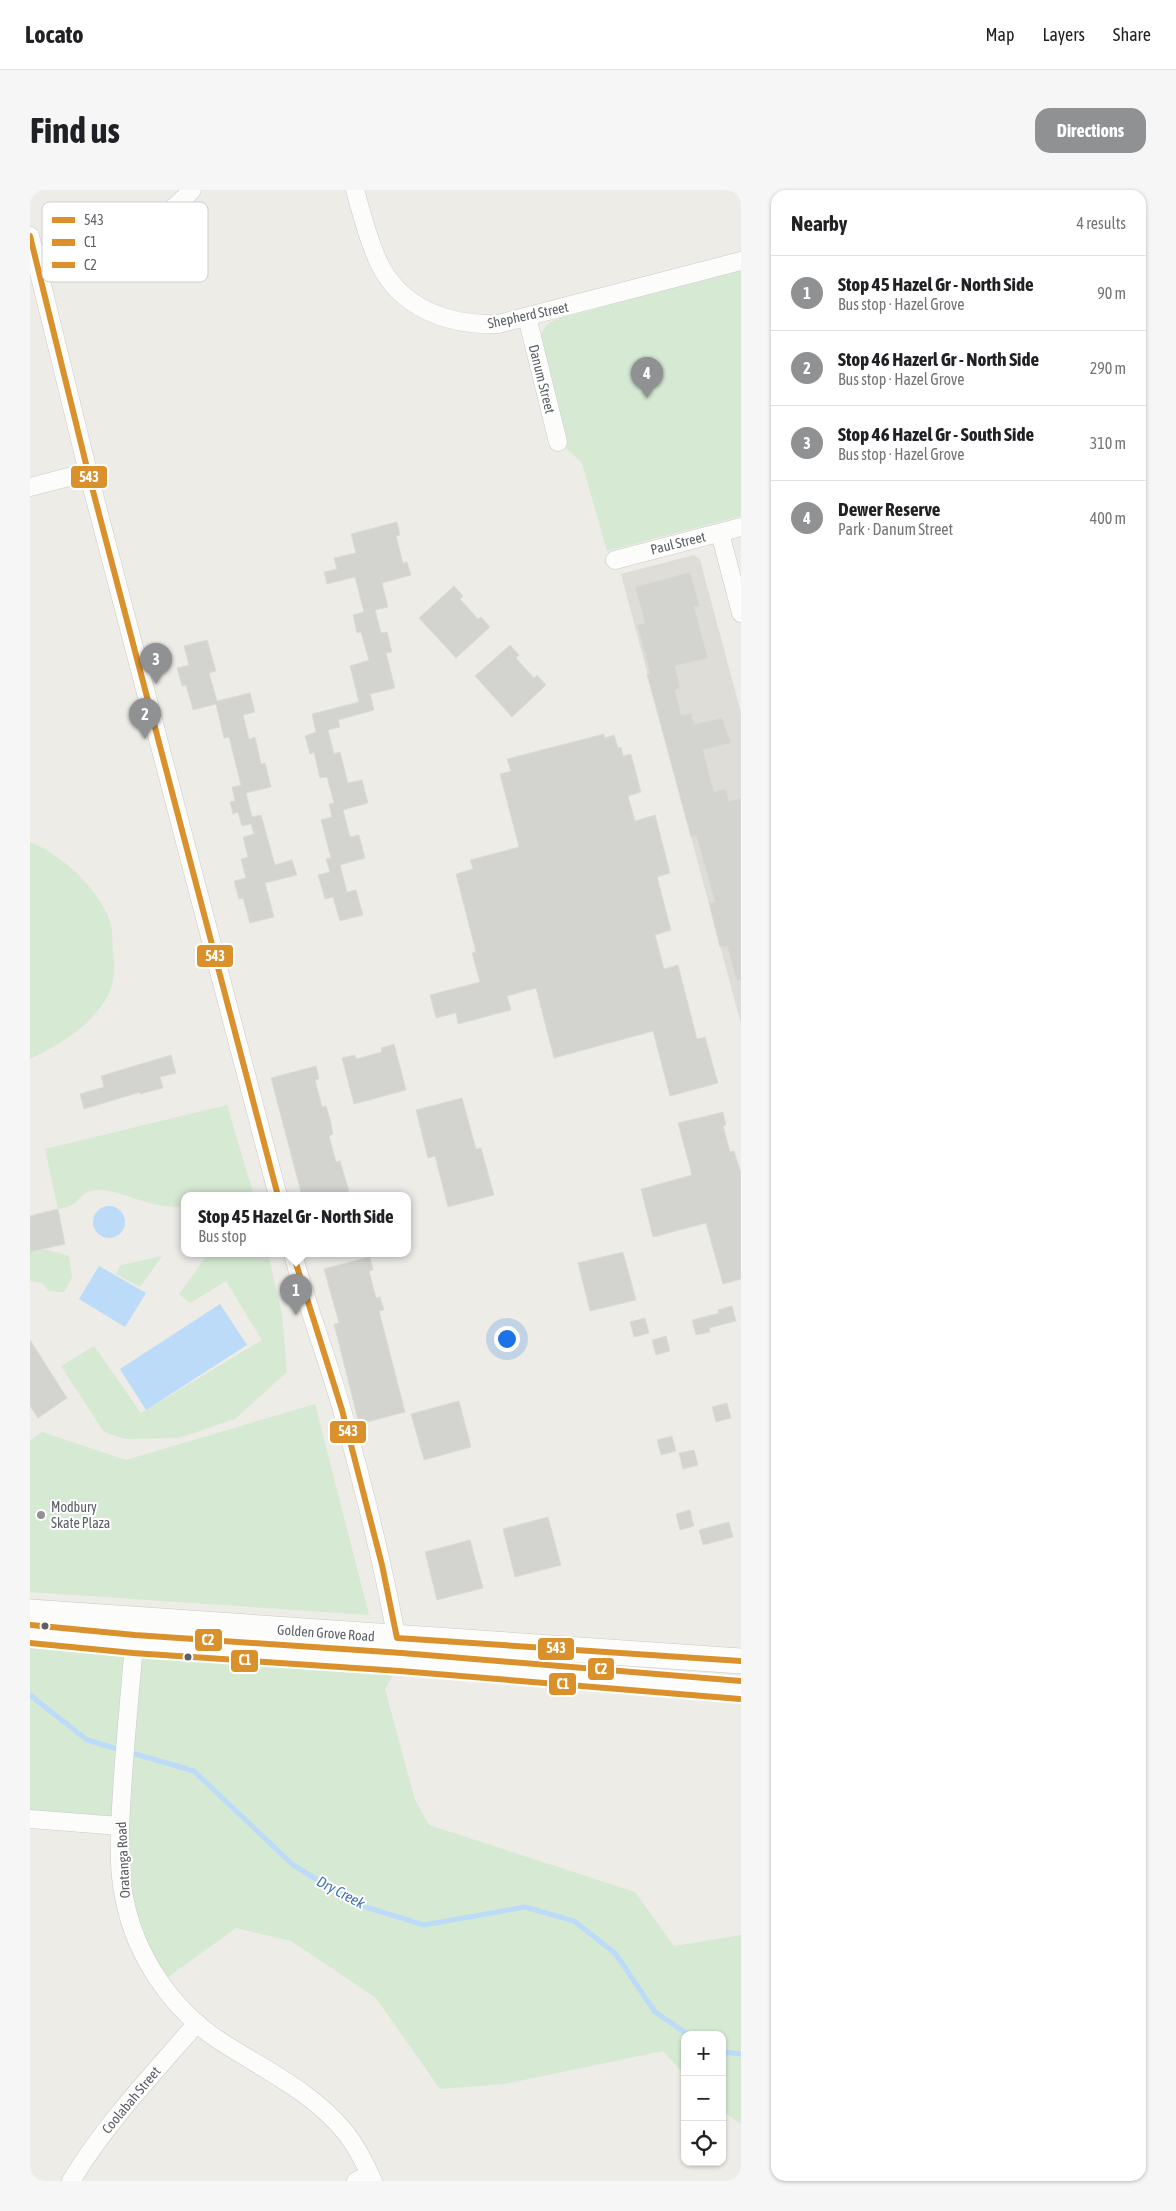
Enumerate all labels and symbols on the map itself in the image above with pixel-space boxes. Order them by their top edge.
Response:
legend [42,202,208,282]
text: 543 [84,212,104,228]
text: C1 [84,234,97,250]
text: C2 [84,257,97,273]
street label: Shepherd Street [486,299,570,331]
street label: Danum Street [526,343,558,415]
pin: 4 [631,357,663,398]
line badge: 543 [70,465,108,489]
text: 543 [79,469,99,485]
street label: Paul Street [649,528,707,558]
pin: 3 [140,643,172,684]
pin: 2 [129,698,161,739]
line badge: 543 [196,944,234,968]
text: 543 [205,948,225,964]
pin: 1 [280,1274,312,1315]
your location [494,1326,520,1352]
line badge: 543 [329,1420,367,1444]
text: 543 [338,1423,358,1439]
place label: Modbury Skate Plaza [51,1499,110,1531]
marker: Modbury Skate Plaza [35,1509,47,1521]
unlabelled marker [40,1621,50,1631]
street label: Golden Grove Road [277,1622,375,1644]
line badge: C2 [194,1628,223,1652]
text: C2 [202,1632,215,1648]
line badge: 543 [537,1637,575,1661]
text: 543 [546,1640,566,1656]
line badge: C1 [230,1649,259,1673]
unlabelled marker [183,1652,193,1662]
text: C1 [239,1652,252,1668]
line badge: C2 [587,1657,615,1681]
text: C2 [595,1661,608,1677]
line badge: C1 [548,1672,577,1696]
text: C1 [557,1676,570,1692]
street label: Oratanga Road [113,1821,133,1899]
water label: Dry Creek [314,1872,368,1912]
street label: Coolabah Street [98,2063,164,2137]

